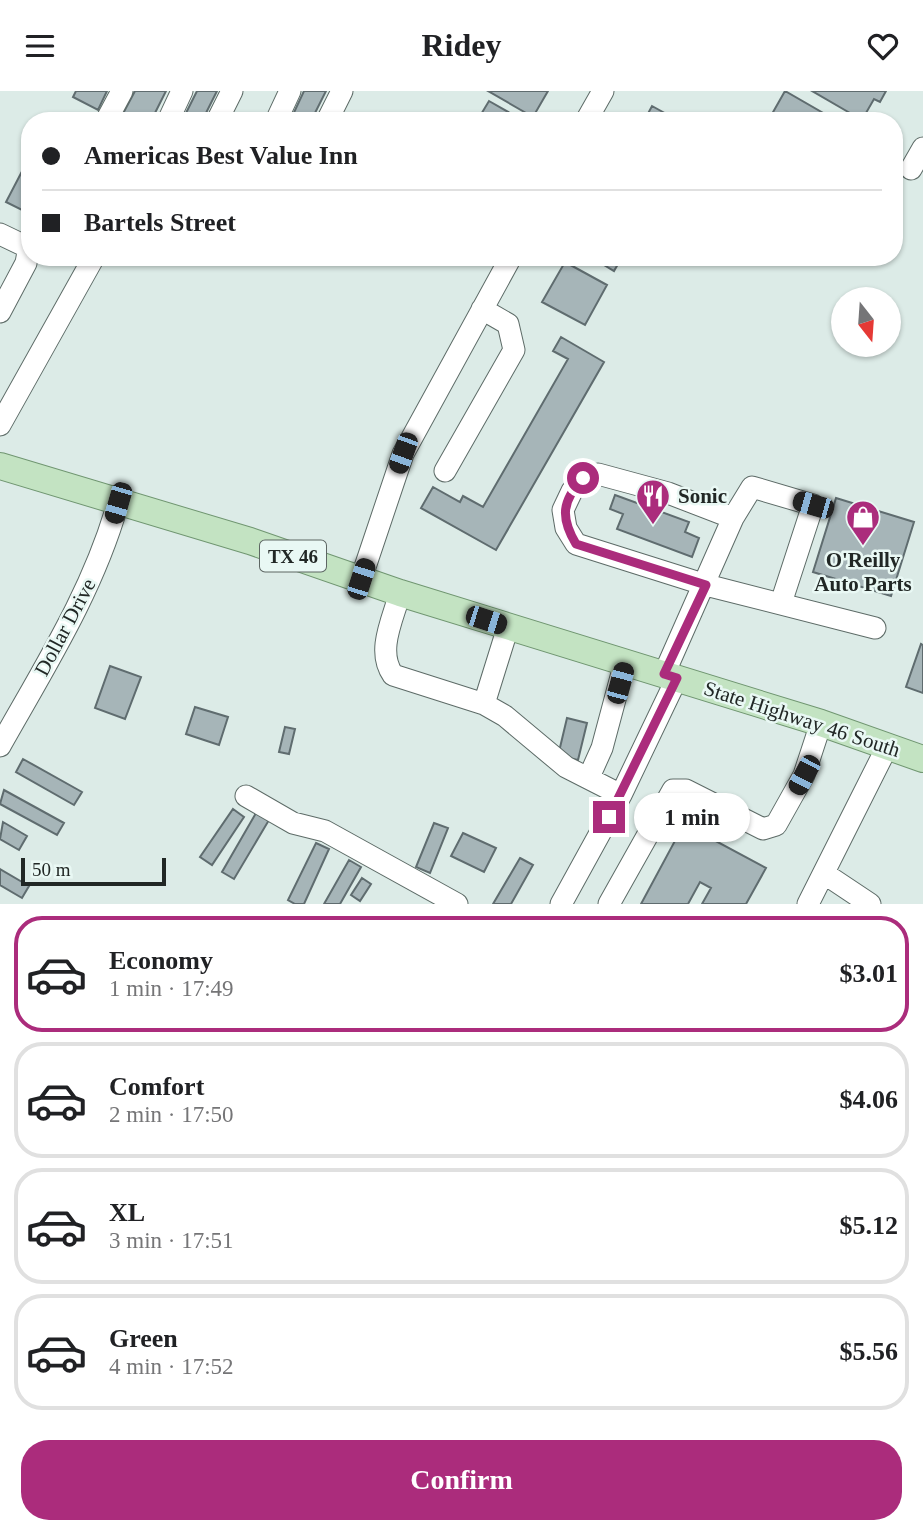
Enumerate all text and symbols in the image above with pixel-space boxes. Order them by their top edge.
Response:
icon: menu [21,27,59,65]
text: Ridey [422,27,502,63]
icon: heart [864,27,902,65]
text: Americas Best Value Inn [84,141,358,170]
text: Bartels Street [84,208,236,237]
north arrow [831,287,901,357]
map controls [831,287,901,357]
car [386,430,421,476]
route start [567,462,599,494]
restaurant icon: Sonic [634,477,672,526]
car [103,480,134,526]
place label: Sonic [678,484,727,508]
car [790,489,837,521]
shop icon: O'Reilly Auto Parts [844,498,882,547]
road number: TX 46 [260,541,326,571]
place label: O'Reilly Auto Parts [814,548,912,596]
car [345,556,378,602]
street label: Dollar Drive [29,574,101,680]
car [463,604,510,636]
car [605,660,636,706]
street label: State Highway 46 South [701,676,904,762]
car [785,752,824,798]
callout: 1 min [634,793,749,841]
route end [593,801,625,833]
text: 1 min [664,805,720,830]
scale bar [21,855,166,887]
text: 50 m [32,859,71,880]
icon: car [25,943,88,1006]
text: Economy [109,946,213,975]
text: $3.01 [840,959,898,988]
text: 1 min · 17:49 [109,976,234,1001]
icon: car [25,1069,88,1132]
text: Comfort [109,1072,204,1101]
text: $4.06 [840,1085,898,1114]
text: 2 min · 17:50 [109,1102,234,1127]
icon: car [25,1195,88,1258]
text: XL [109,1198,145,1227]
text: $5.12 [840,1211,898,1240]
text: 3 min · 17:51 [109,1228,234,1253]
icon: car [25,1321,88,1384]
text: Green [109,1324,178,1353]
text: $5.56 [840,1337,898,1366]
text: 4 min · 17:52 [109,1354,234,1379]
button: Confirm [21,1440,902,1520]

